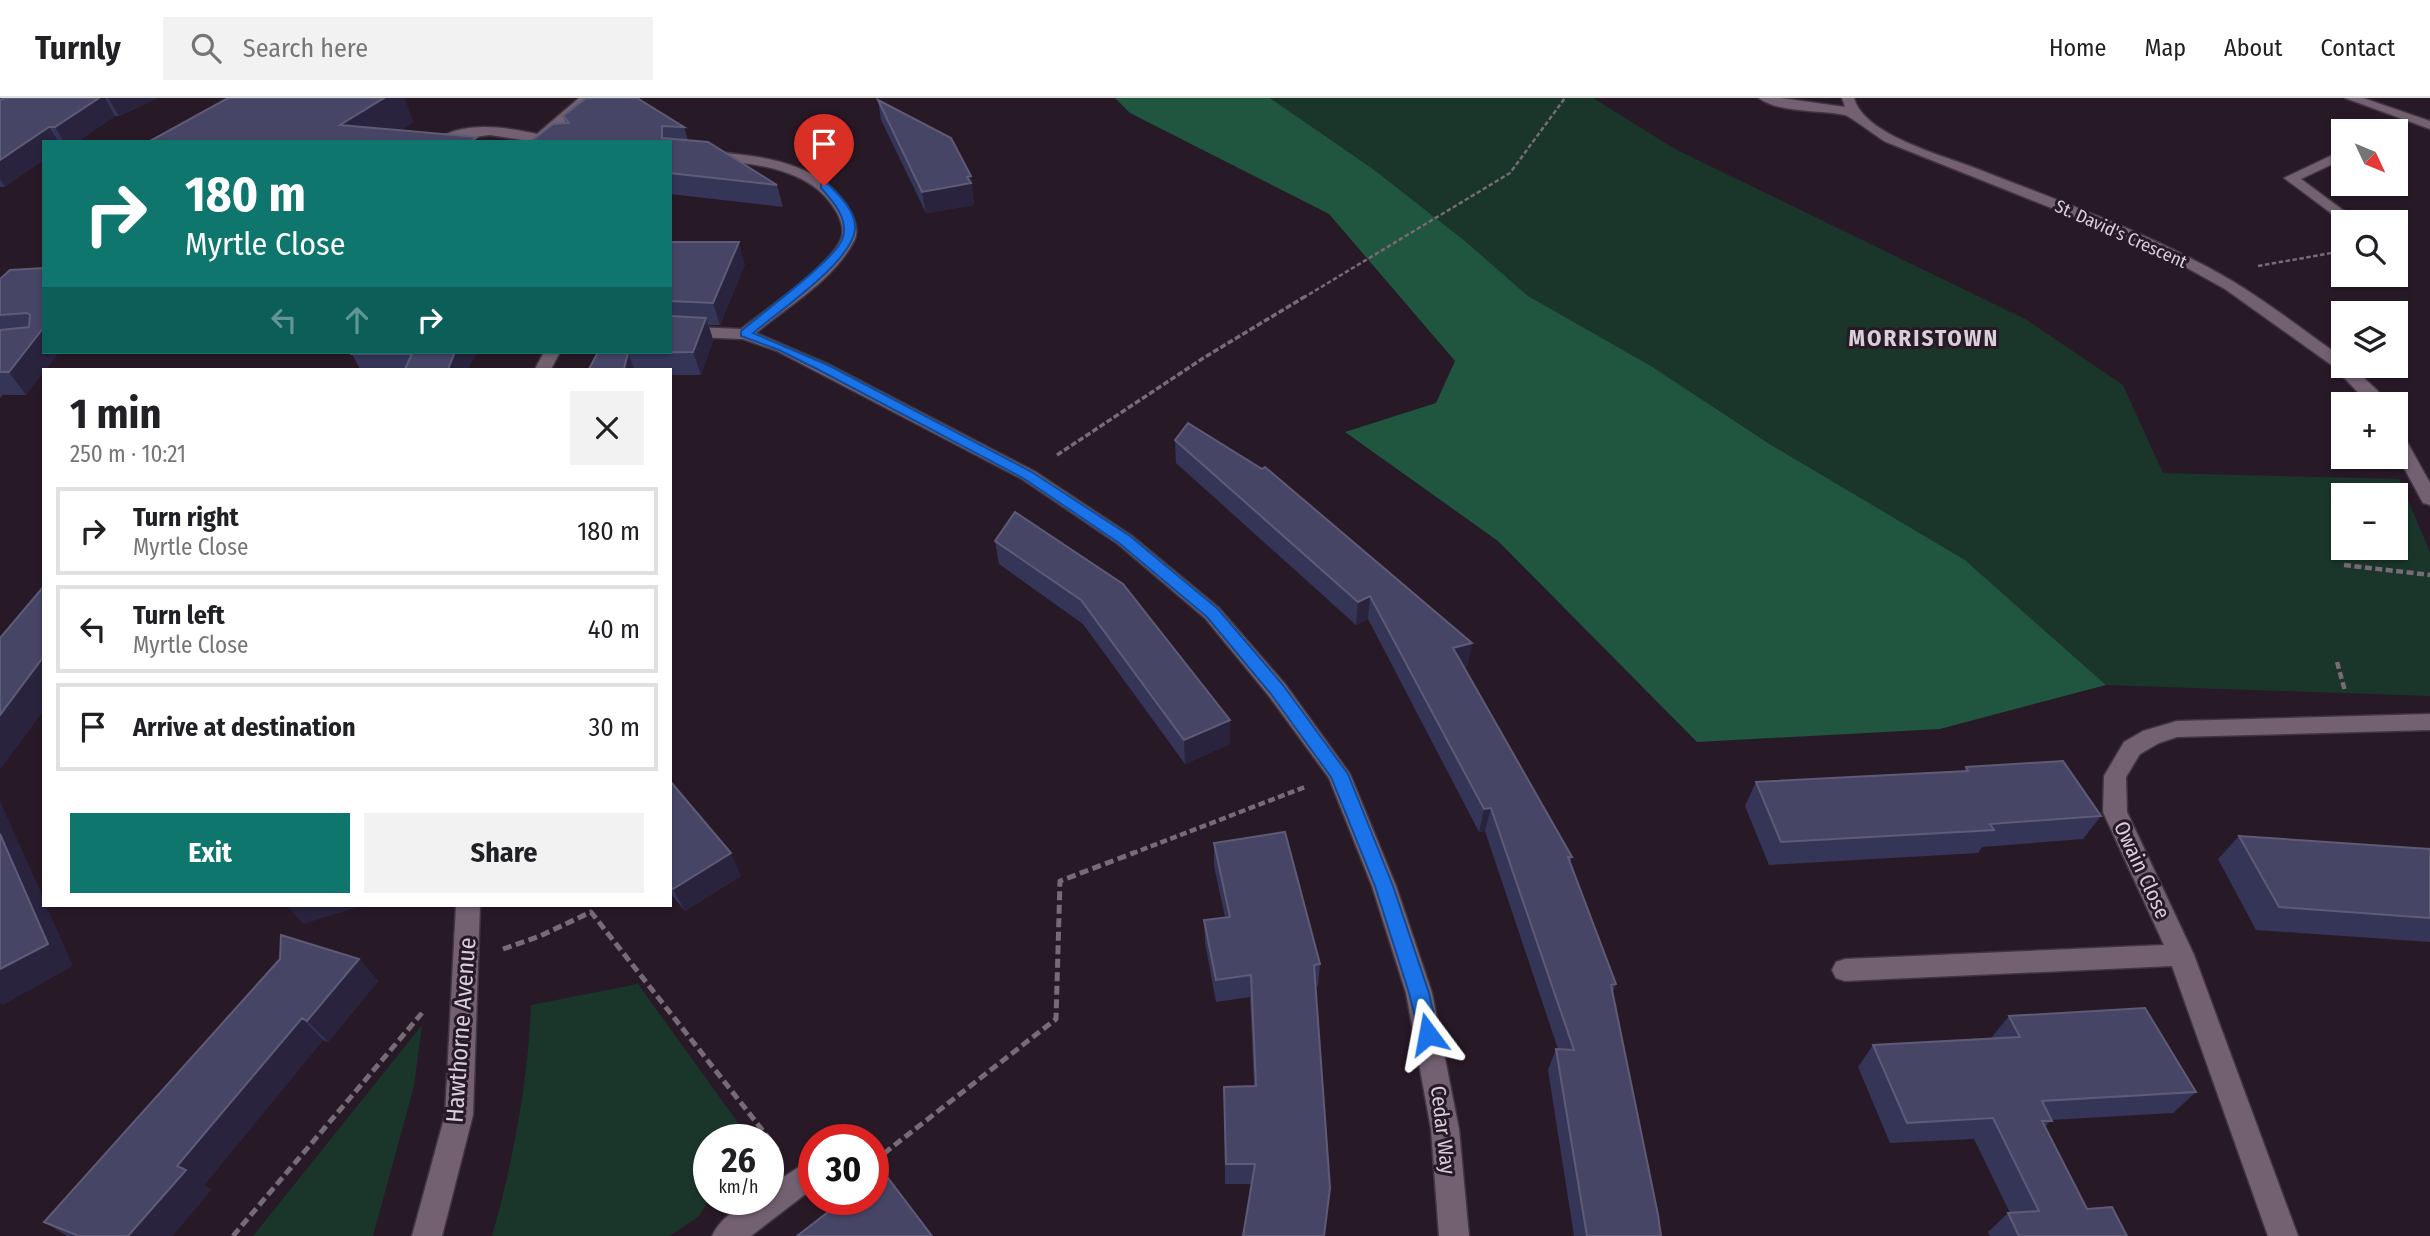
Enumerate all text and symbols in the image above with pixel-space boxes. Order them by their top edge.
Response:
search box [163,17,653,80]
text: Turnly [35,28,121,68]
icon: search [187,29,225,67]
text: Search here [243,33,368,64]
text: Home [2049,34,2106,62]
text: Map [2144,34,2186,62]
text: About [2224,34,2282,62]
text: Contact [2320,34,2395,62]
pin [794,114,854,186]
north arrow [2331,119,2408,196]
map controls [2331,119,2408,560]
icon: arrive [805,125,843,163]
text: 180 m [185,165,306,224]
icon: right [70,168,161,259]
street label: St. David's Crescent [2052,195,2191,273]
button: search [2331,210,2408,287]
text: Myrtle Close [185,225,345,263]
icon: left [265,301,303,339]
icon: ahead [338,301,376,339]
icon: right [411,301,449,339]
button: layers [2331,301,2408,378]
district label: MORRISTOWN [1849,324,1999,352]
text: 1 min [70,389,161,439]
button: close [570,391,644,465]
button: + [2331,392,2408,469]
text: 250 m · 10:21 [70,440,186,468]
button: − [2331,483,2408,560]
text: Turn right [133,502,239,533]
icon: right [74,512,112,550]
text: 180 m [577,516,640,547]
text: Myrtle Close [133,533,248,561]
text: Turn left [133,600,225,631]
icon: left [74,610,112,648]
text: 40 m [588,614,640,645]
text: Myrtle Close [133,631,248,659]
icon: arrive [74,708,112,746]
text: Arrive at destination [133,712,356,743]
text: 30 m [589,712,640,743]
button: Exit [70,813,350,893]
button: Share [364,813,644,893]
street label: Owain Close [2108,817,2176,923]
street label: Hawthorne Avenue [441,936,481,1124]
position arrow [1391,997,1465,1071]
street label: Cedar Way [1425,1084,1461,1176]
speed limit sign: 30 [798,1124,889,1215]
text: 26 [721,1139,756,1181]
text: km/h [718,1176,759,1198]

